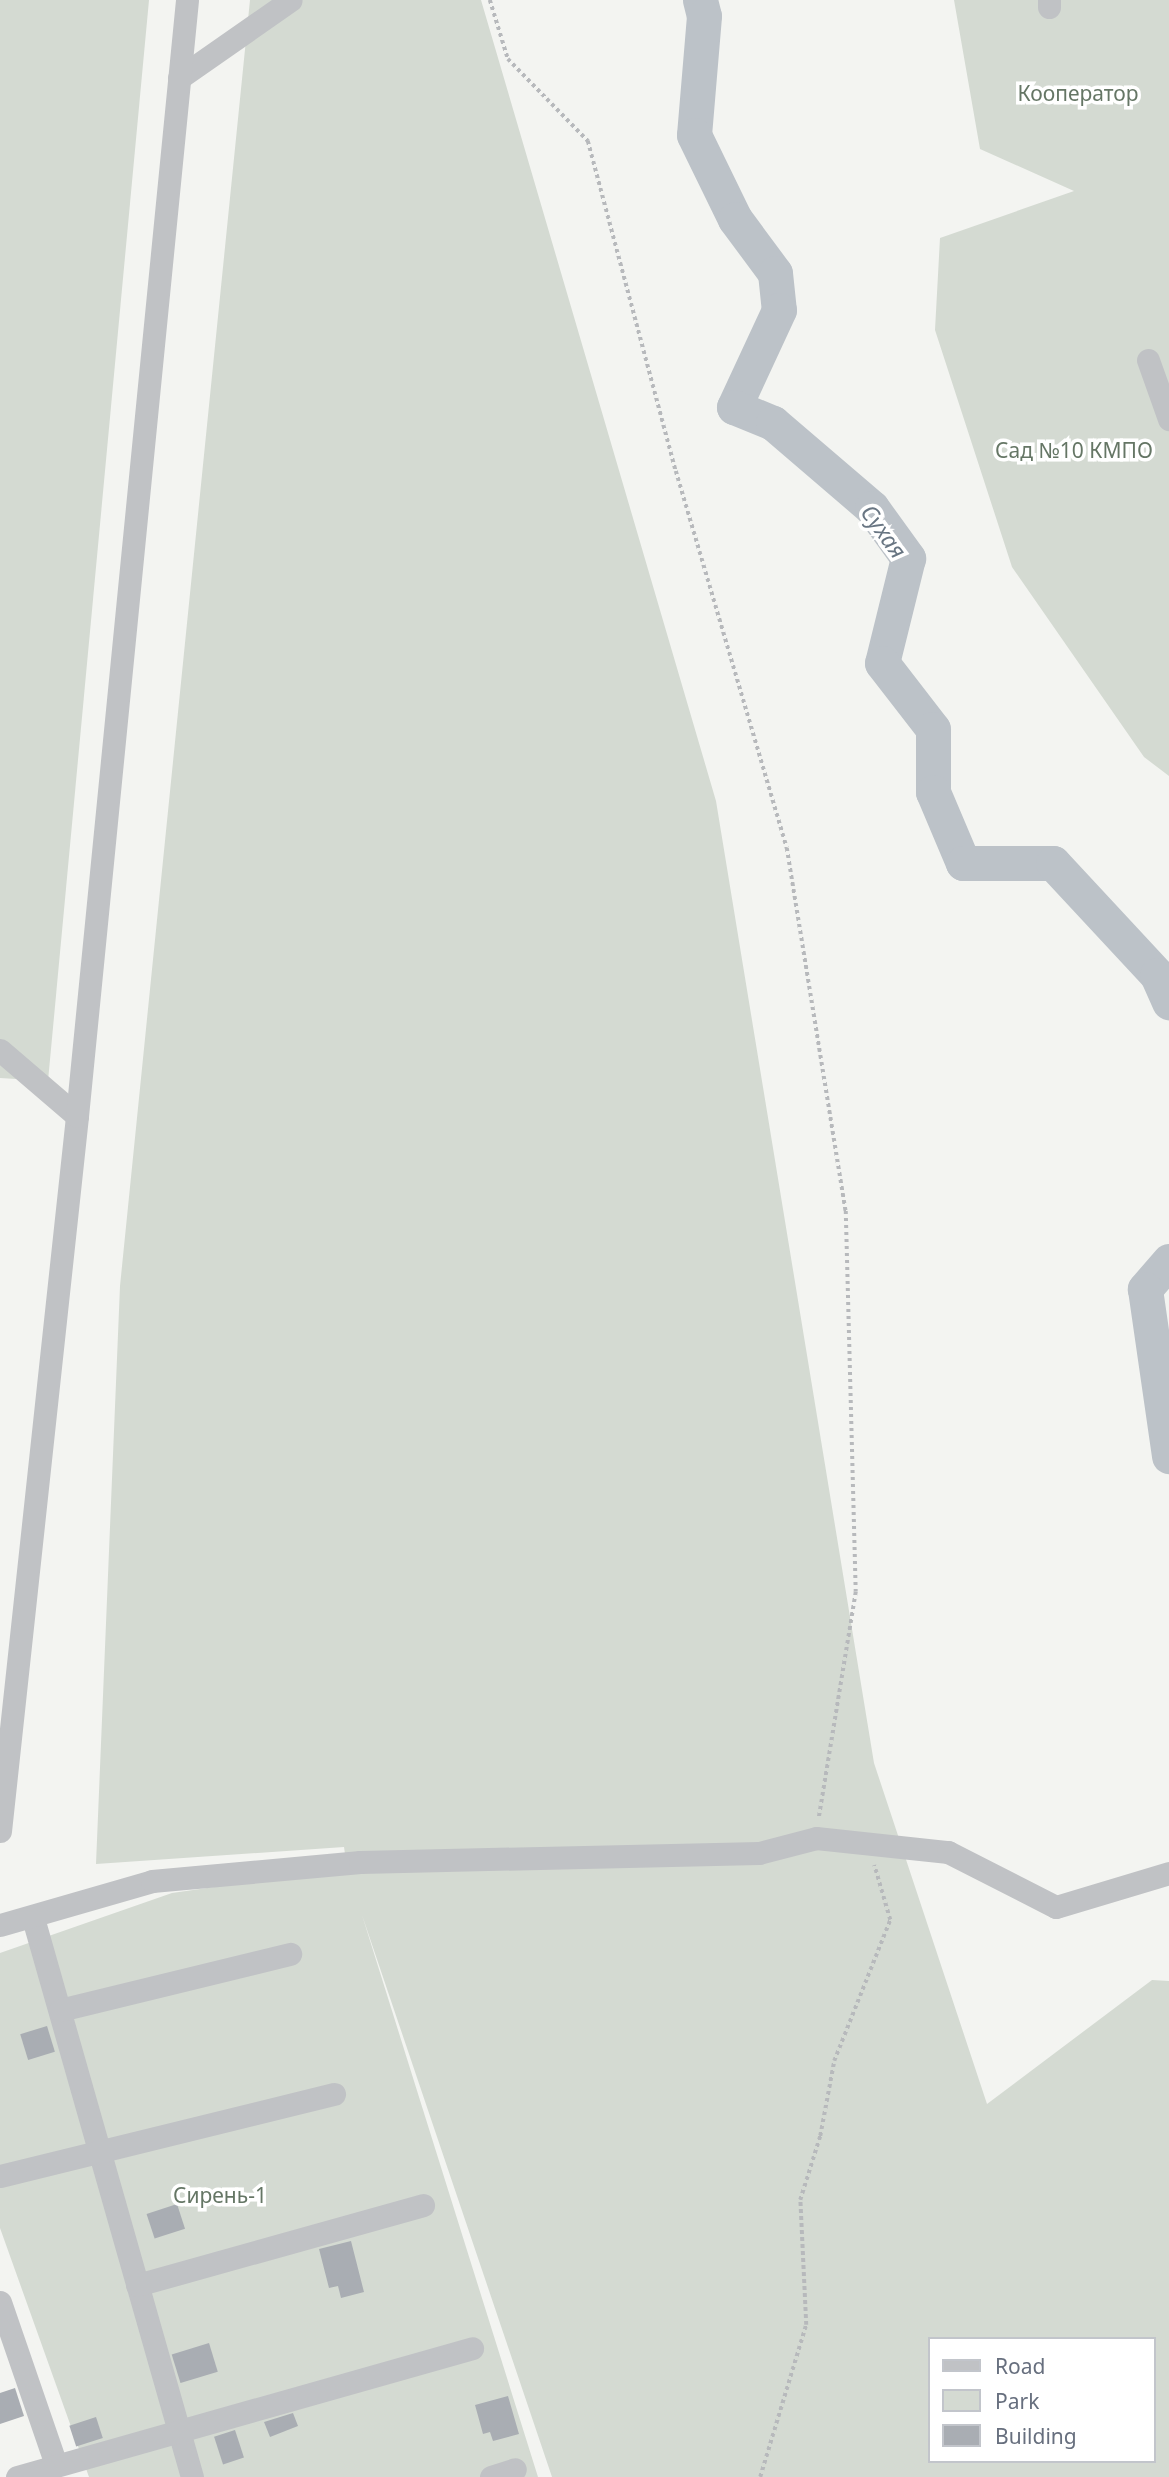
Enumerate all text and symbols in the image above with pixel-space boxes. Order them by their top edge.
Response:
park label: Кооператор [1018,80,1138,106]
park label: Сад №10 КМПО [995,437,1153,463]
water label: Сухая [855,499,913,563]
park label: Сирень-1 [173,2182,267,2208]
legend [928,2337,1155,2463]
text: Road [995,2352,1045,2380]
text: Park [995,2387,1039,2415]
text: Building [995,2422,1077,2450]

